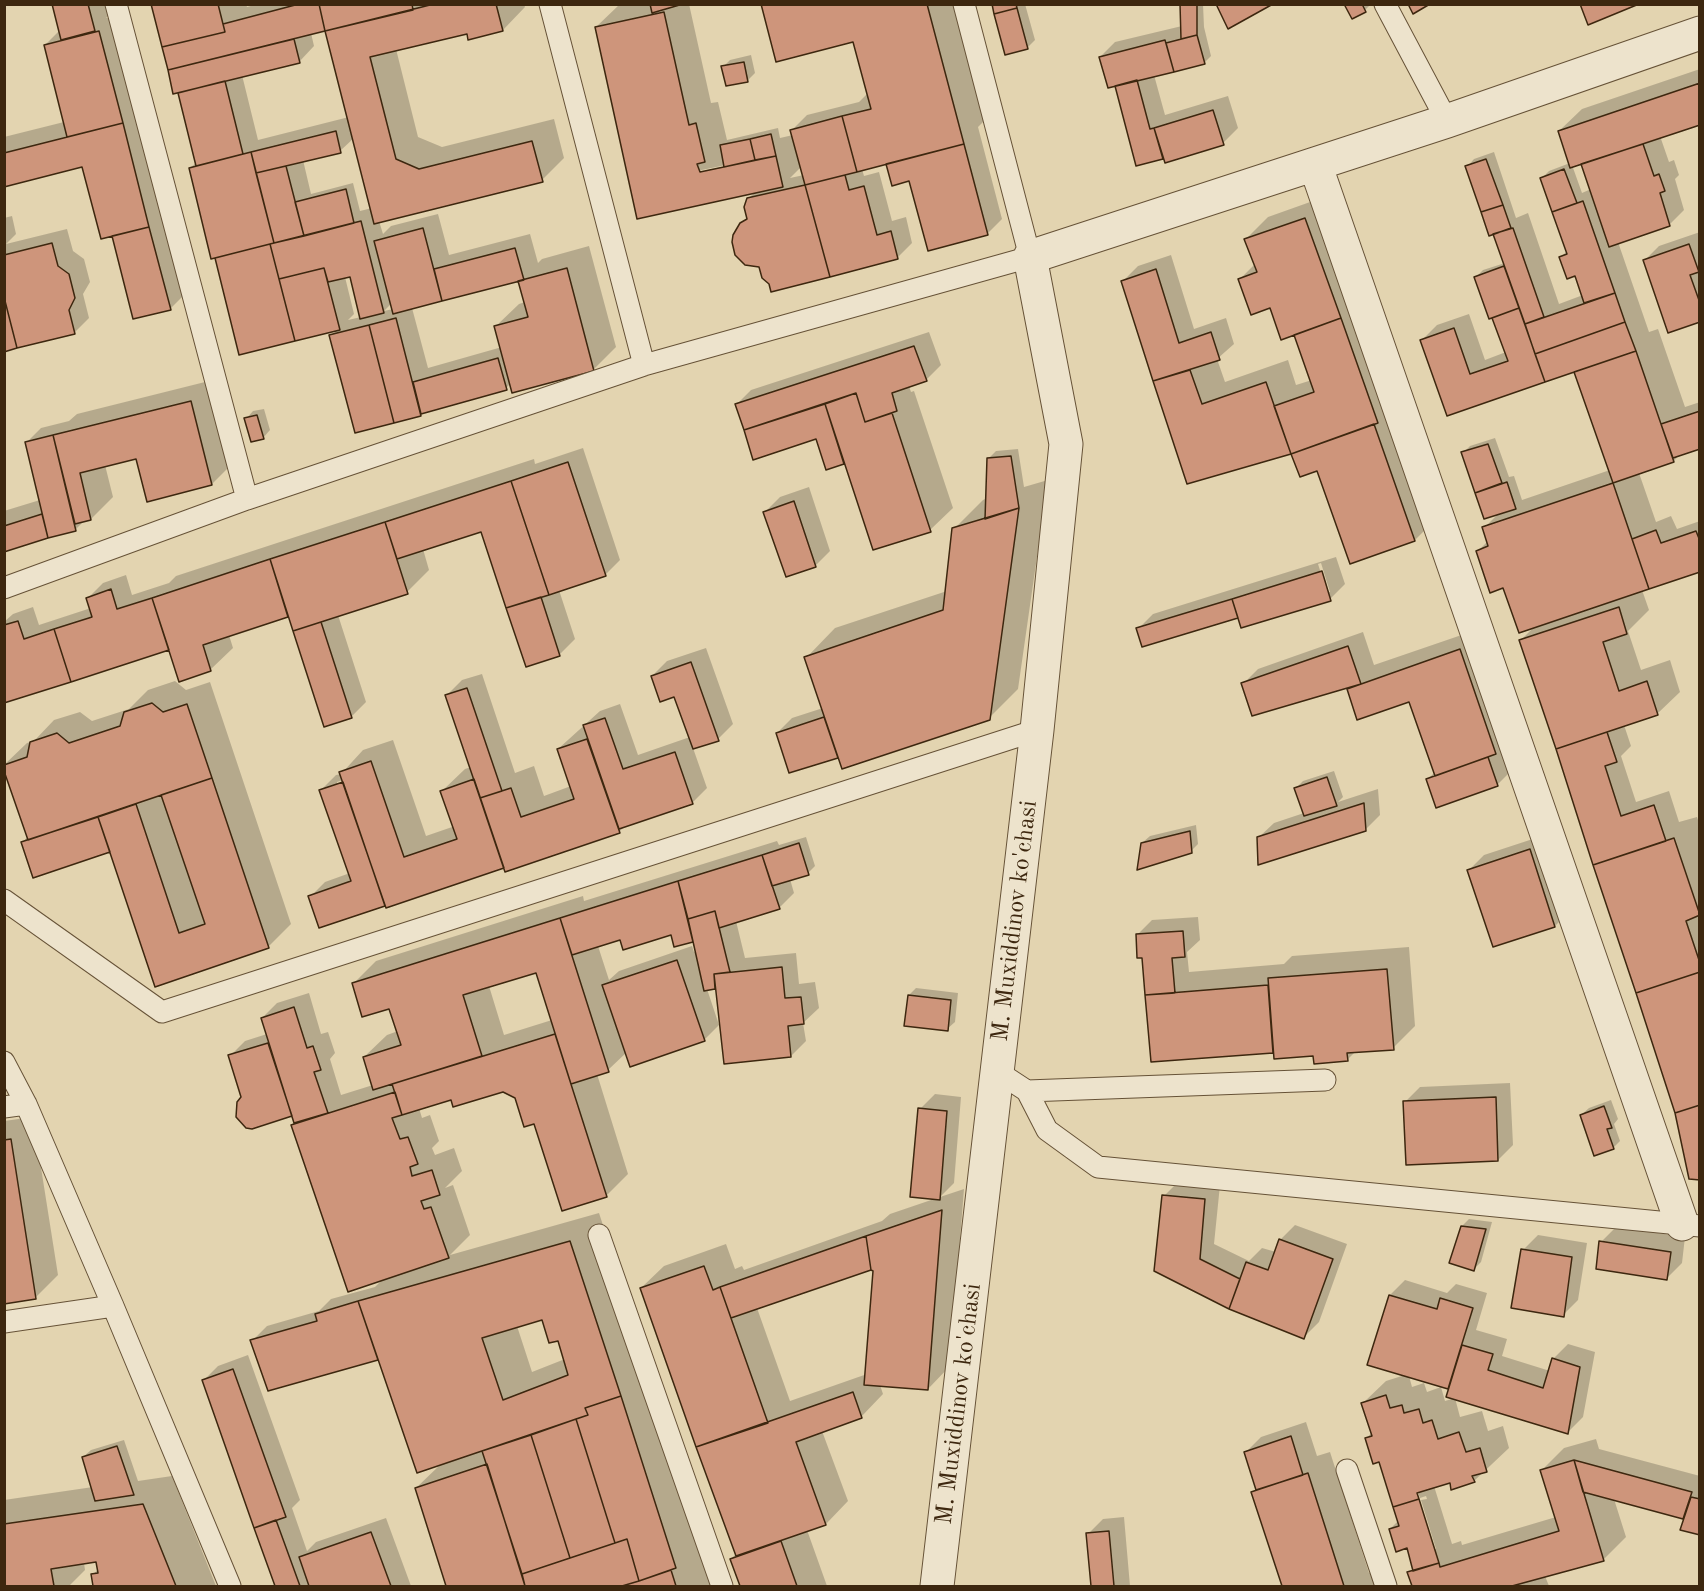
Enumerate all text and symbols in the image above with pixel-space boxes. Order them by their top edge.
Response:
street label: M. Muxiddinov ko'chasi [986,799,1044,1043]
street label: M. Muxiddinov ko'chasi [930,1282,988,1526]

